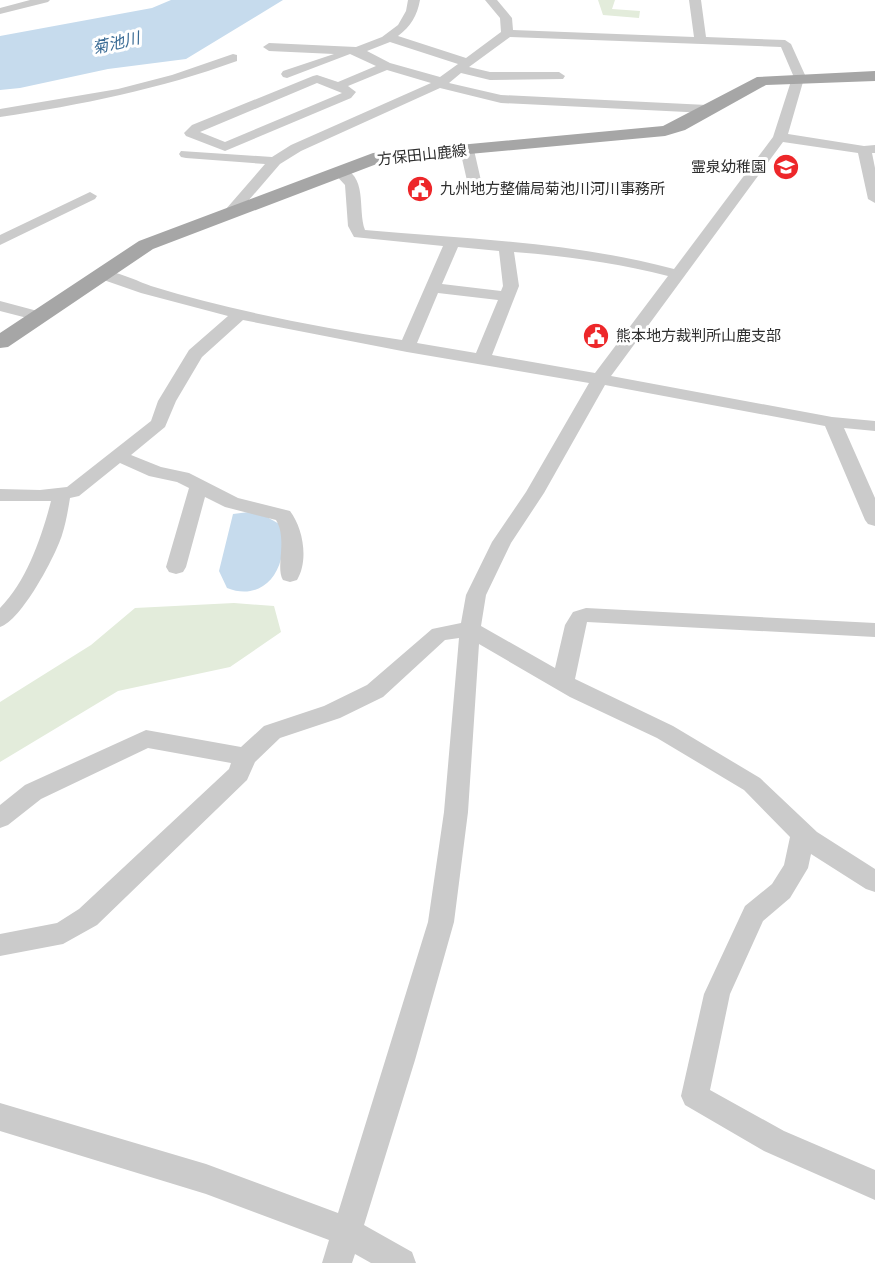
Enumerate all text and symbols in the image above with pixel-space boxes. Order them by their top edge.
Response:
water label: 菊池川 [90,27,144,59]
street label: 方保田山鹿線 [376,140,468,170]
school or university icon: 霊泉幼稚園 [771,152,801,182]
place label: 霊泉幼稚園 [691,157,766,177]
public building icon: 九州地方整備局菊池川河川事務所 [405,174,435,204]
place label: 九州地方整備局菊池川河川事務所 [440,179,665,199]
public building icon: 熊本地方裁判所山鹿支部 [581,321,611,351]
place label: 熊本地方裁判所山鹿支部 [616,326,781,346]

